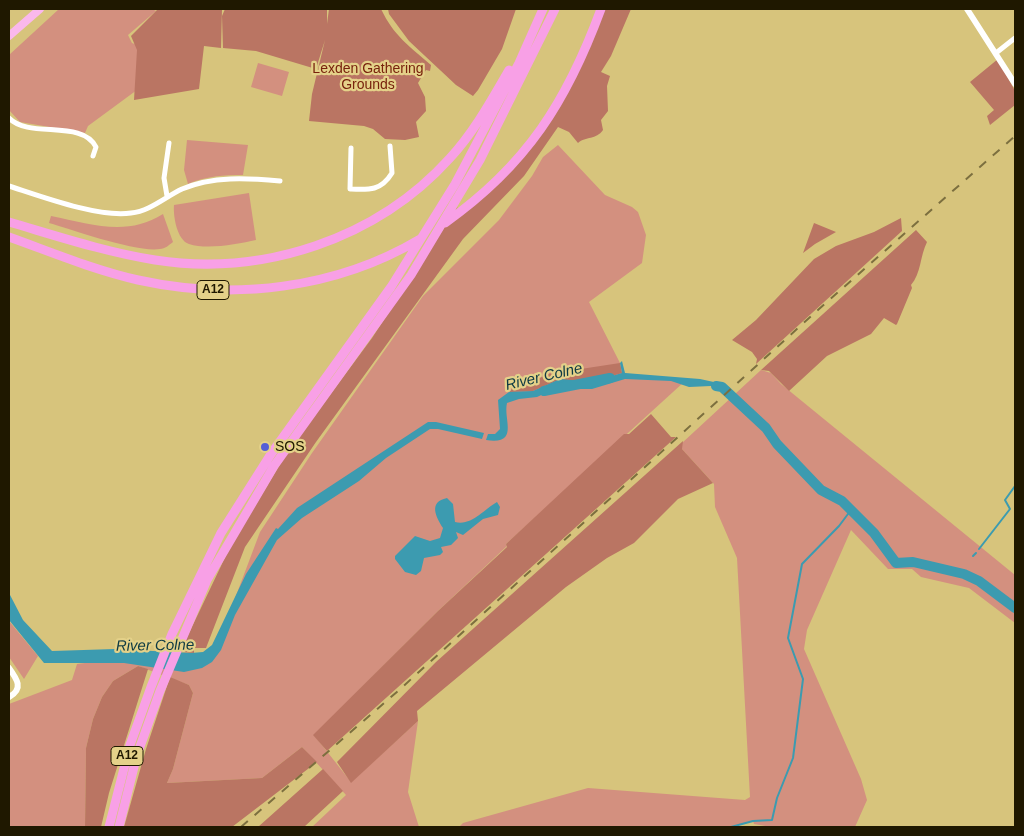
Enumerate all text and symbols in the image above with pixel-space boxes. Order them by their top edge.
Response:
park label: Lexden Gathering Grounds [312,61,424,94]
road number: A12 [197,280,229,300]
water label: River Colne [504,359,584,395]
place label: SOS [275,439,305,455]
marker: SOS [259,441,271,453]
water label: River Colne [116,636,194,656]
road number: A12 [111,746,143,766]

